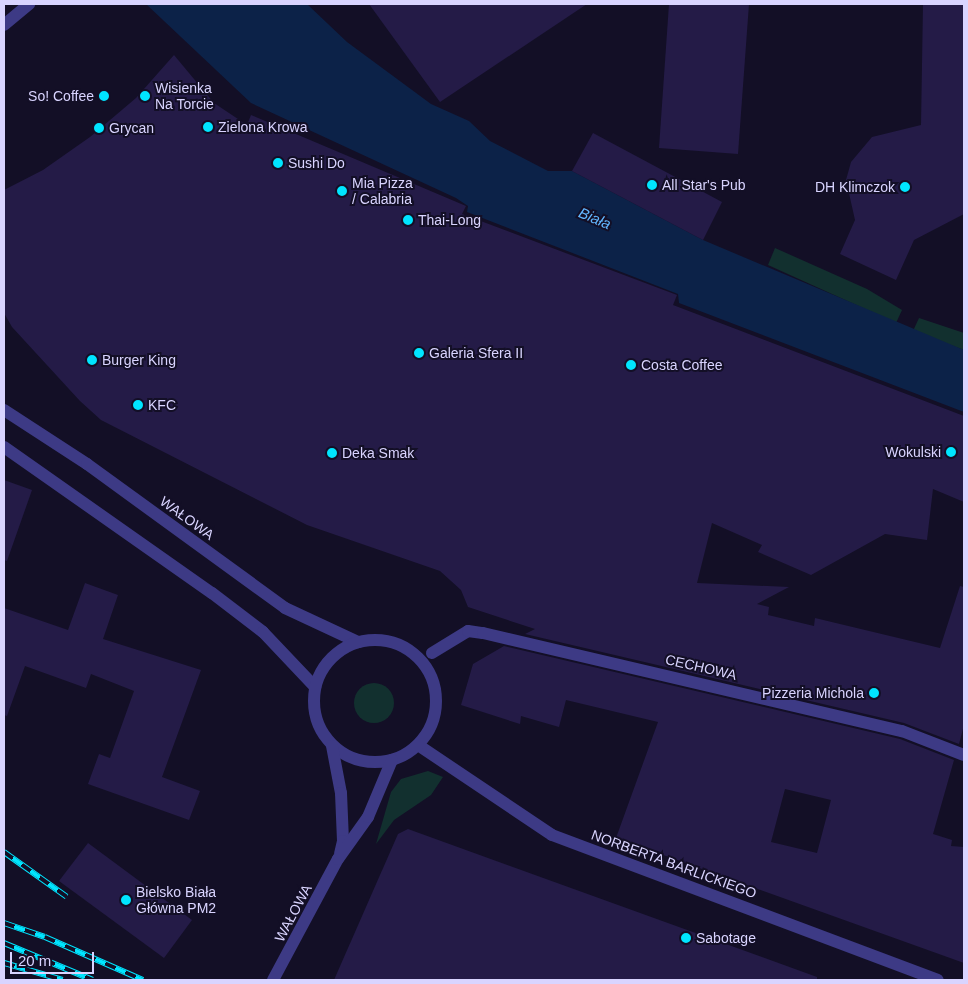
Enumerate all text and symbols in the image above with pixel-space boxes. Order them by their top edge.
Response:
place label: Wisienka Na Torcie [155,80,214,112]
place label: So! Coffee [28,88,94,104]
marker: So! Coffee [98,90,110,102]
marker: Wisienka Na Torcie [139,90,151,102]
place label: Zielona Krowa [218,119,307,135]
place label: Grycan [109,120,154,136]
marker: Zielona Krowa [202,121,214,133]
marker: Grycan [93,122,105,134]
place label: Sushi Do [288,155,345,171]
marker: Sushi Do [272,157,284,169]
place label: Mia Pizza / Calabria [352,175,413,208]
place label: All Star's Pub [662,177,746,193]
marker: All Star's Pub [646,179,658,191]
place label: DH Klimczok [815,179,895,195]
marker: DH Klimczok [899,181,911,193]
marker: Mia Pizza / Calabria [336,185,348,197]
water label: Biała [576,203,614,233]
place label: Thai-Long [418,212,481,228]
marker: Thai-Long [402,214,414,226]
place label: Galeria Sfera II [429,345,523,361]
marker: Galeria Sfera II [413,347,425,359]
place label: Burger King [102,352,176,368]
marker: Burger King [86,354,98,366]
place label: Costa Coffee [641,357,722,373]
marker: Costa Coffee [625,359,637,371]
place label: KFC [148,397,176,413]
marker: KFC [132,399,144,411]
place label: Wokulski [885,444,941,460]
place label: Deka Smak [342,445,414,461]
marker: Wokulski [945,446,957,458]
marker: Deka Smak [326,447,338,459]
street label: WAŁOWA [157,493,217,543]
street label: CECHOWA [664,651,738,683]
place label: Pizzeria Michola [762,685,864,701]
marker: Pizzeria Michola [868,687,880,699]
street label: NORBERTA BARLICKIEGO [589,826,759,902]
street label: WAŁOWA [271,881,315,945]
place label: Bielsko Biała Główna PM2 [136,884,216,916]
marker: Bielsko Biała Główna PM2 [120,894,132,906]
place label: Sabotage [696,930,756,946]
marker: Sabotage [680,932,692,944]
scale bar [12,942,96,974]
text: 20 m [18,952,51,969]

